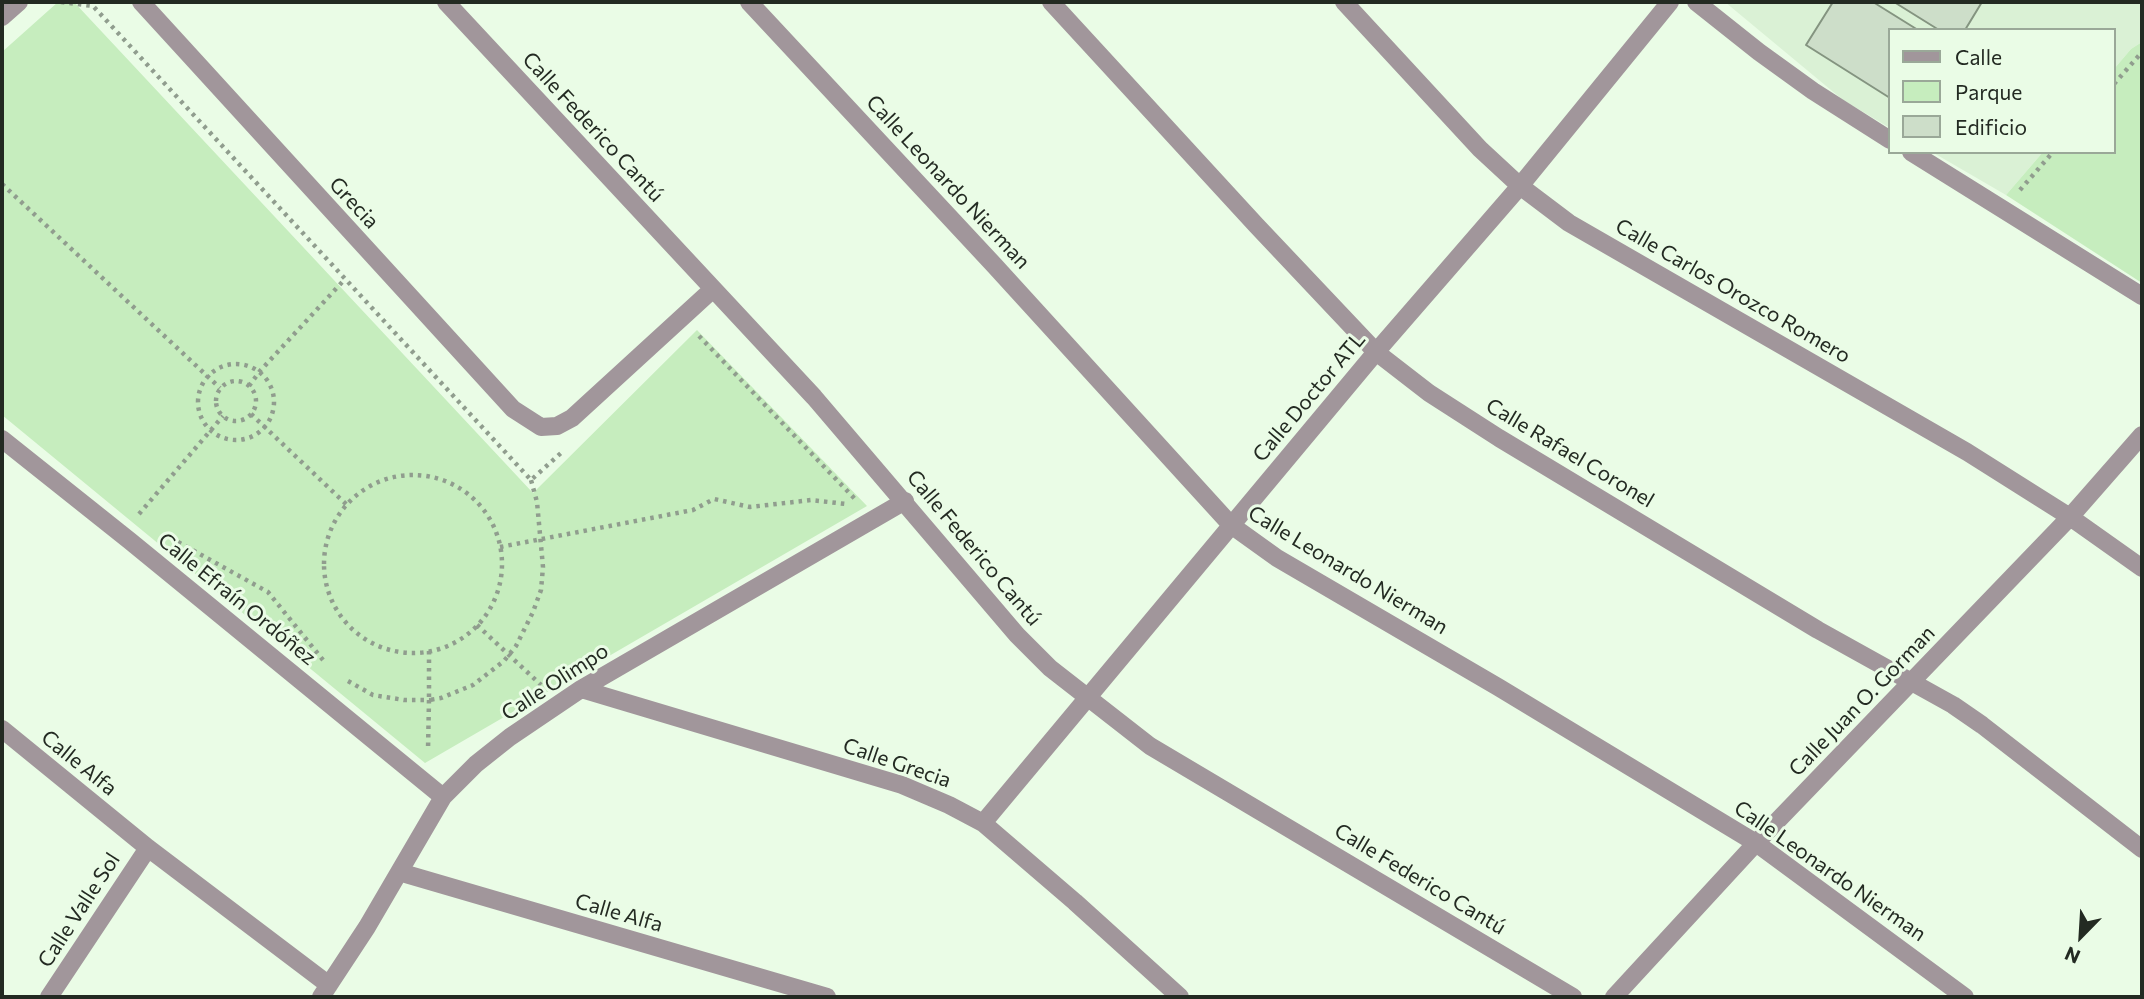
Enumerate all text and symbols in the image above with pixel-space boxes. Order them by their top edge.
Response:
legend [1888,28,2116,154]
text: Calle [1955,44,2002,69]
street label: Calle Federico Cantú [517,47,669,207]
text: Parque [1955,79,2022,104]
street label: Calle Leonardo Nierman [861,90,1035,274]
text: Edificio [1955,114,2027,139]
street label: Grecia [324,172,384,234]
street label: Calle Carlos Orozco Romero [1611,213,1855,369]
street label: Calle Doctor ATL [1248,327,1370,467]
street label: Calle Rafael Coronel [1481,393,1659,513]
street label: Calle Federico Cantú [902,465,1046,631]
street label: Calle Leonardo Nierman [1244,500,1452,640]
street label: Calle Efraín Ordóñez [153,528,321,670]
street label: Calle Juan O. Gorman [1784,621,1940,781]
street label: Calle Olimpo [497,638,613,726]
street label: Calle Alfa [36,725,122,801]
street label: Calle Grecia [840,733,954,793]
street label: Calle Leonardo Nierman [1729,795,1931,947]
street label: Calle Federico Cantú [1330,818,1510,940]
street label: Calle Valle Sol [33,848,125,972]
street label: Calle Alfa [572,888,666,938]
north arrow [2046,901,2116,971]
text: N [2061,942,2083,969]

